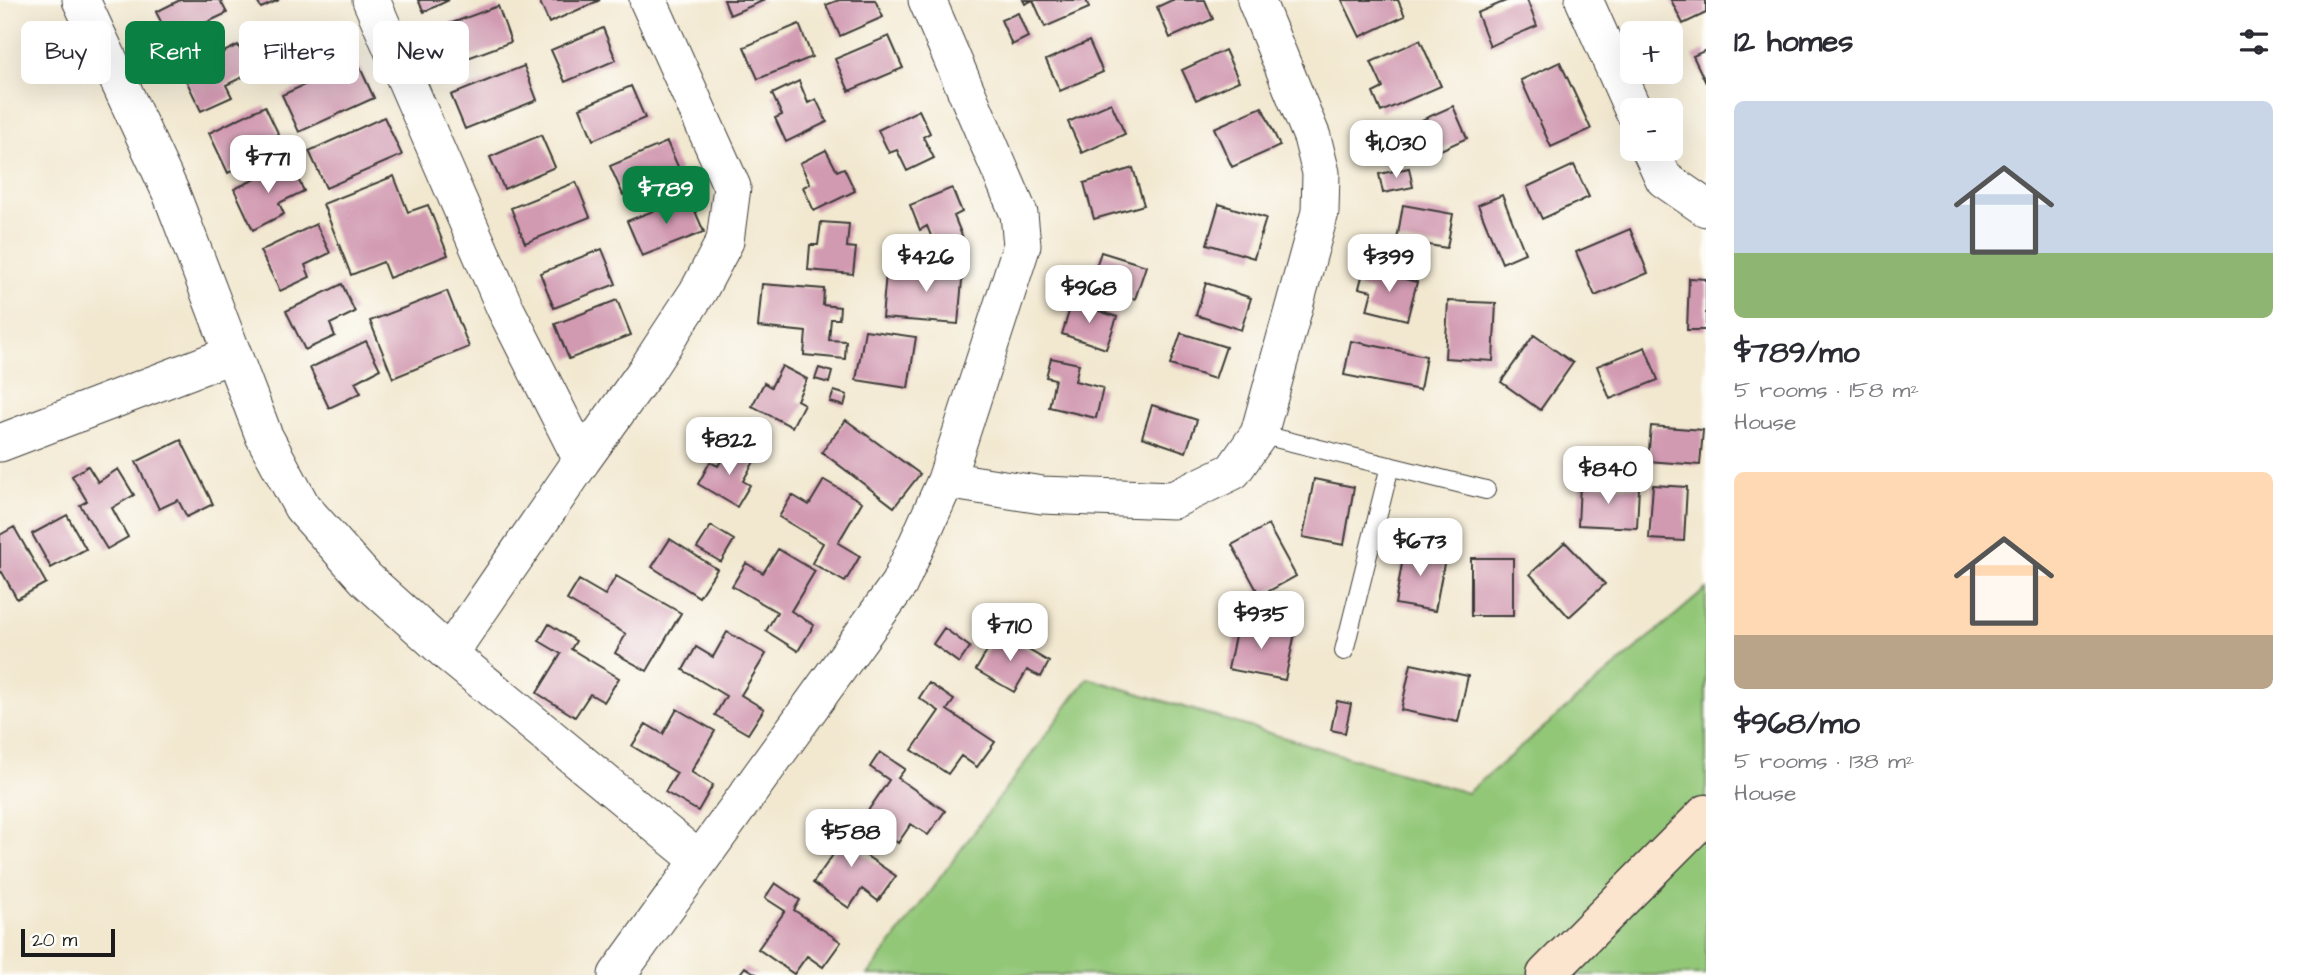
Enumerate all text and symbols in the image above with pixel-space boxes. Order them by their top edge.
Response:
chip: Buy [21,21,111,84]
chip: Rent [125,21,225,84]
chip: Filters [239,21,359,84]
chip: New [373,21,469,84]
map controls [1620,21,1683,161]
button: + [1620,21,1683,84]
text: 12 homes [1734,21,1853,63]
icon: filters [2235,23,2273,61]
button: − [1620,98,1683,161]
pin: $1,030 [1339,120,1453,180]
text: $1,030 [1366,127,1426,159]
pin: $771 [227,136,309,195]
text: $771 [246,142,290,174]
icon: home [1941,147,2067,273]
pin: $789 [625,166,707,226]
text: $789 [639,173,693,205]
pin: $426 [885,234,967,294]
pin: $399 [1348,234,1430,294]
text: $426 [898,241,954,273]
text: $399 [1364,241,1414,273]
pin: $968 [1048,266,1130,325]
text: $968 [1061,272,1117,304]
text: $789/mo [1734,332,1860,374]
text: 5 rooms · 158 m² [1734,374,1919,406]
text: House [1734,406,1797,438]
pin: $822 [688,418,770,477]
text: $822 [702,424,756,456]
pin: $840 [1567,447,1649,506]
text: $840 [1579,453,1637,485]
pin: $673 [1379,518,1461,578]
icon: home [1941,518,2067,644]
text: $673 [1393,525,1447,557]
pin: $935 [1220,592,1302,651]
text: $935 [1234,598,1288,630]
pin: $710 [969,604,1051,663]
text: $710 [988,610,1032,642]
text: $968/mo [1734,703,1860,745]
text: 5 rooms · 138 m² [1734,745,1914,777]
text: House [1734,777,1797,809]
pin: $588 [810,810,892,869]
text: $588 [822,816,880,848]
scale bar [21,926,116,958]
text: 20 m [32,927,77,954]

